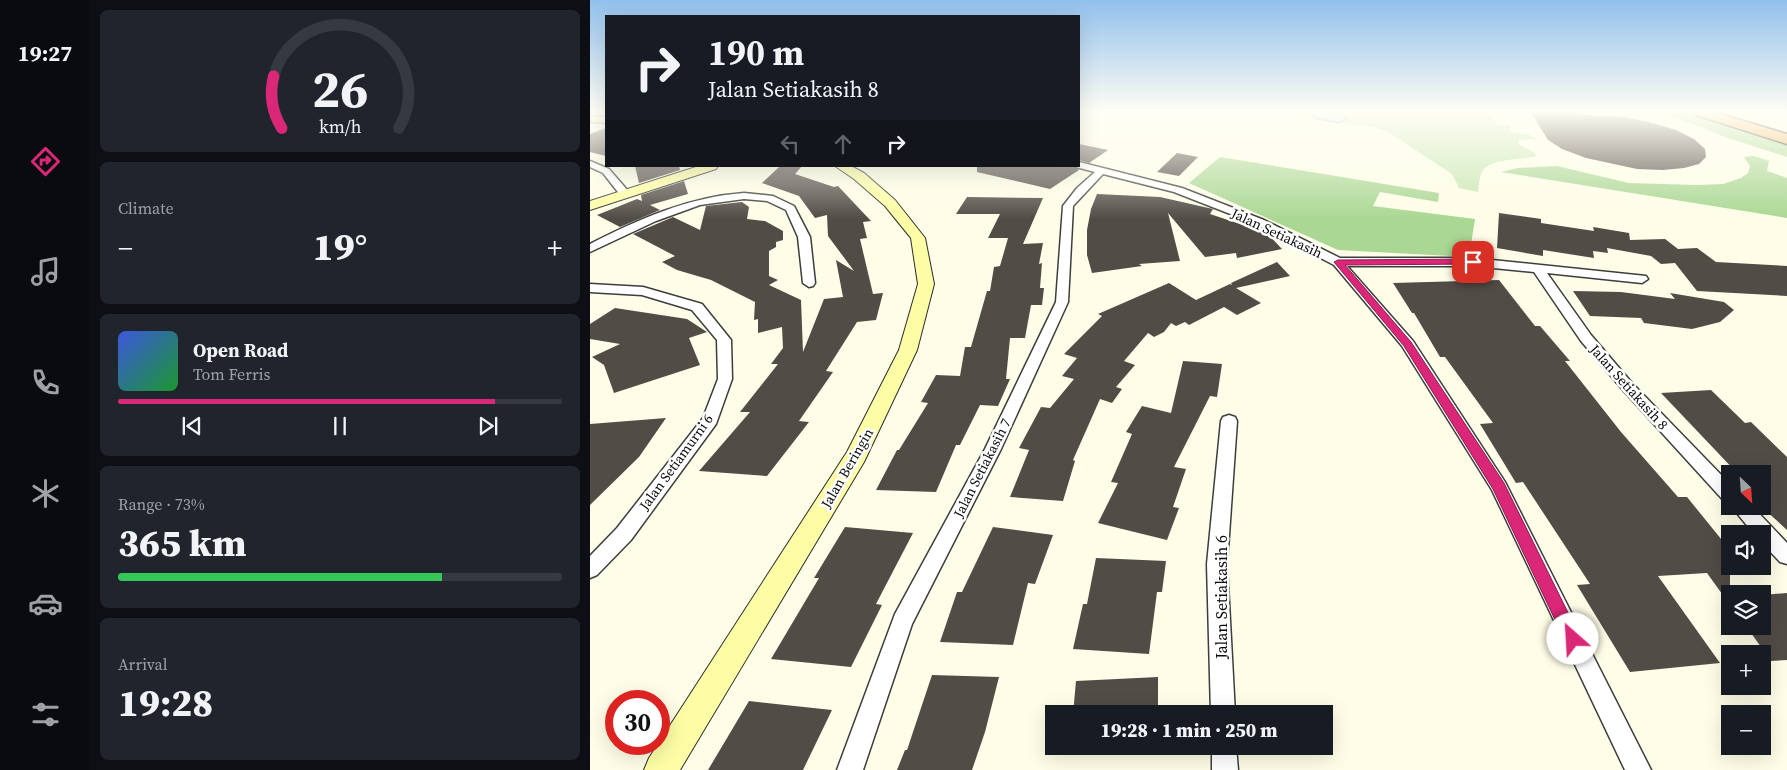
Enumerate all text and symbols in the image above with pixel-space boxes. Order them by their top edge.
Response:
text: 190 m [708,29,804,77]
icon: right [625,35,690,100]
text: 19:27 [18,38,72,68]
text: 26 [312,53,368,124]
text: Jalan Setiakasih 8 [708,74,879,104]
text: km/h [319,114,362,139]
icon: left [776,130,804,158]
icon: ahead [829,130,857,158]
icon: right [882,130,910,158]
icon: directions [28,144,63,179]
text: Climate [118,197,174,219]
street label: Jalan Setiakasih [1227,203,1326,263]
text: 19° [313,221,367,273]
text: − [118,229,133,267]
text: + [547,229,562,267]
pin [1452,241,1494,283]
icon: arrive [1459,248,1487,276]
icon: music [28,254,63,289]
text: Open Road [193,337,288,363]
street label: Jalan Setiakasih 8 [1585,339,1673,434]
text: Tom Ferris [193,363,271,385]
icon: phone [28,365,63,400]
street label: Jalan Setiamurni 6 [634,410,718,515]
icon: previous [178,412,206,440]
icon: pause [326,412,354,440]
icon: next [474,412,502,440]
street label: Jalan Setiakasih 7 [948,415,1016,522]
street label: Jalan Beringin [816,424,878,513]
north arrow [1721,465,1771,515]
map controls [1721,465,1771,755]
icon: climate [28,476,63,511]
text: Range · 73% [118,493,205,515]
text: 365 km [118,517,246,569]
button: sound [1721,525,1771,575]
street label: Jalan Setiakasih 6 [1210,535,1232,660]
button: layers [1721,585,1771,635]
icon: car [28,586,63,621]
position arrow [1546,612,1598,664]
button: + [1721,645,1771,695]
text: Arrival [118,653,167,675]
text: 19:28 [118,677,213,729]
speed limit sign: 30 [605,690,670,755]
icon: filters [28,697,63,732]
button: − [1721,705,1771,755]
text: 19:28 · 1 min · 250 m [1100,717,1278,743]

